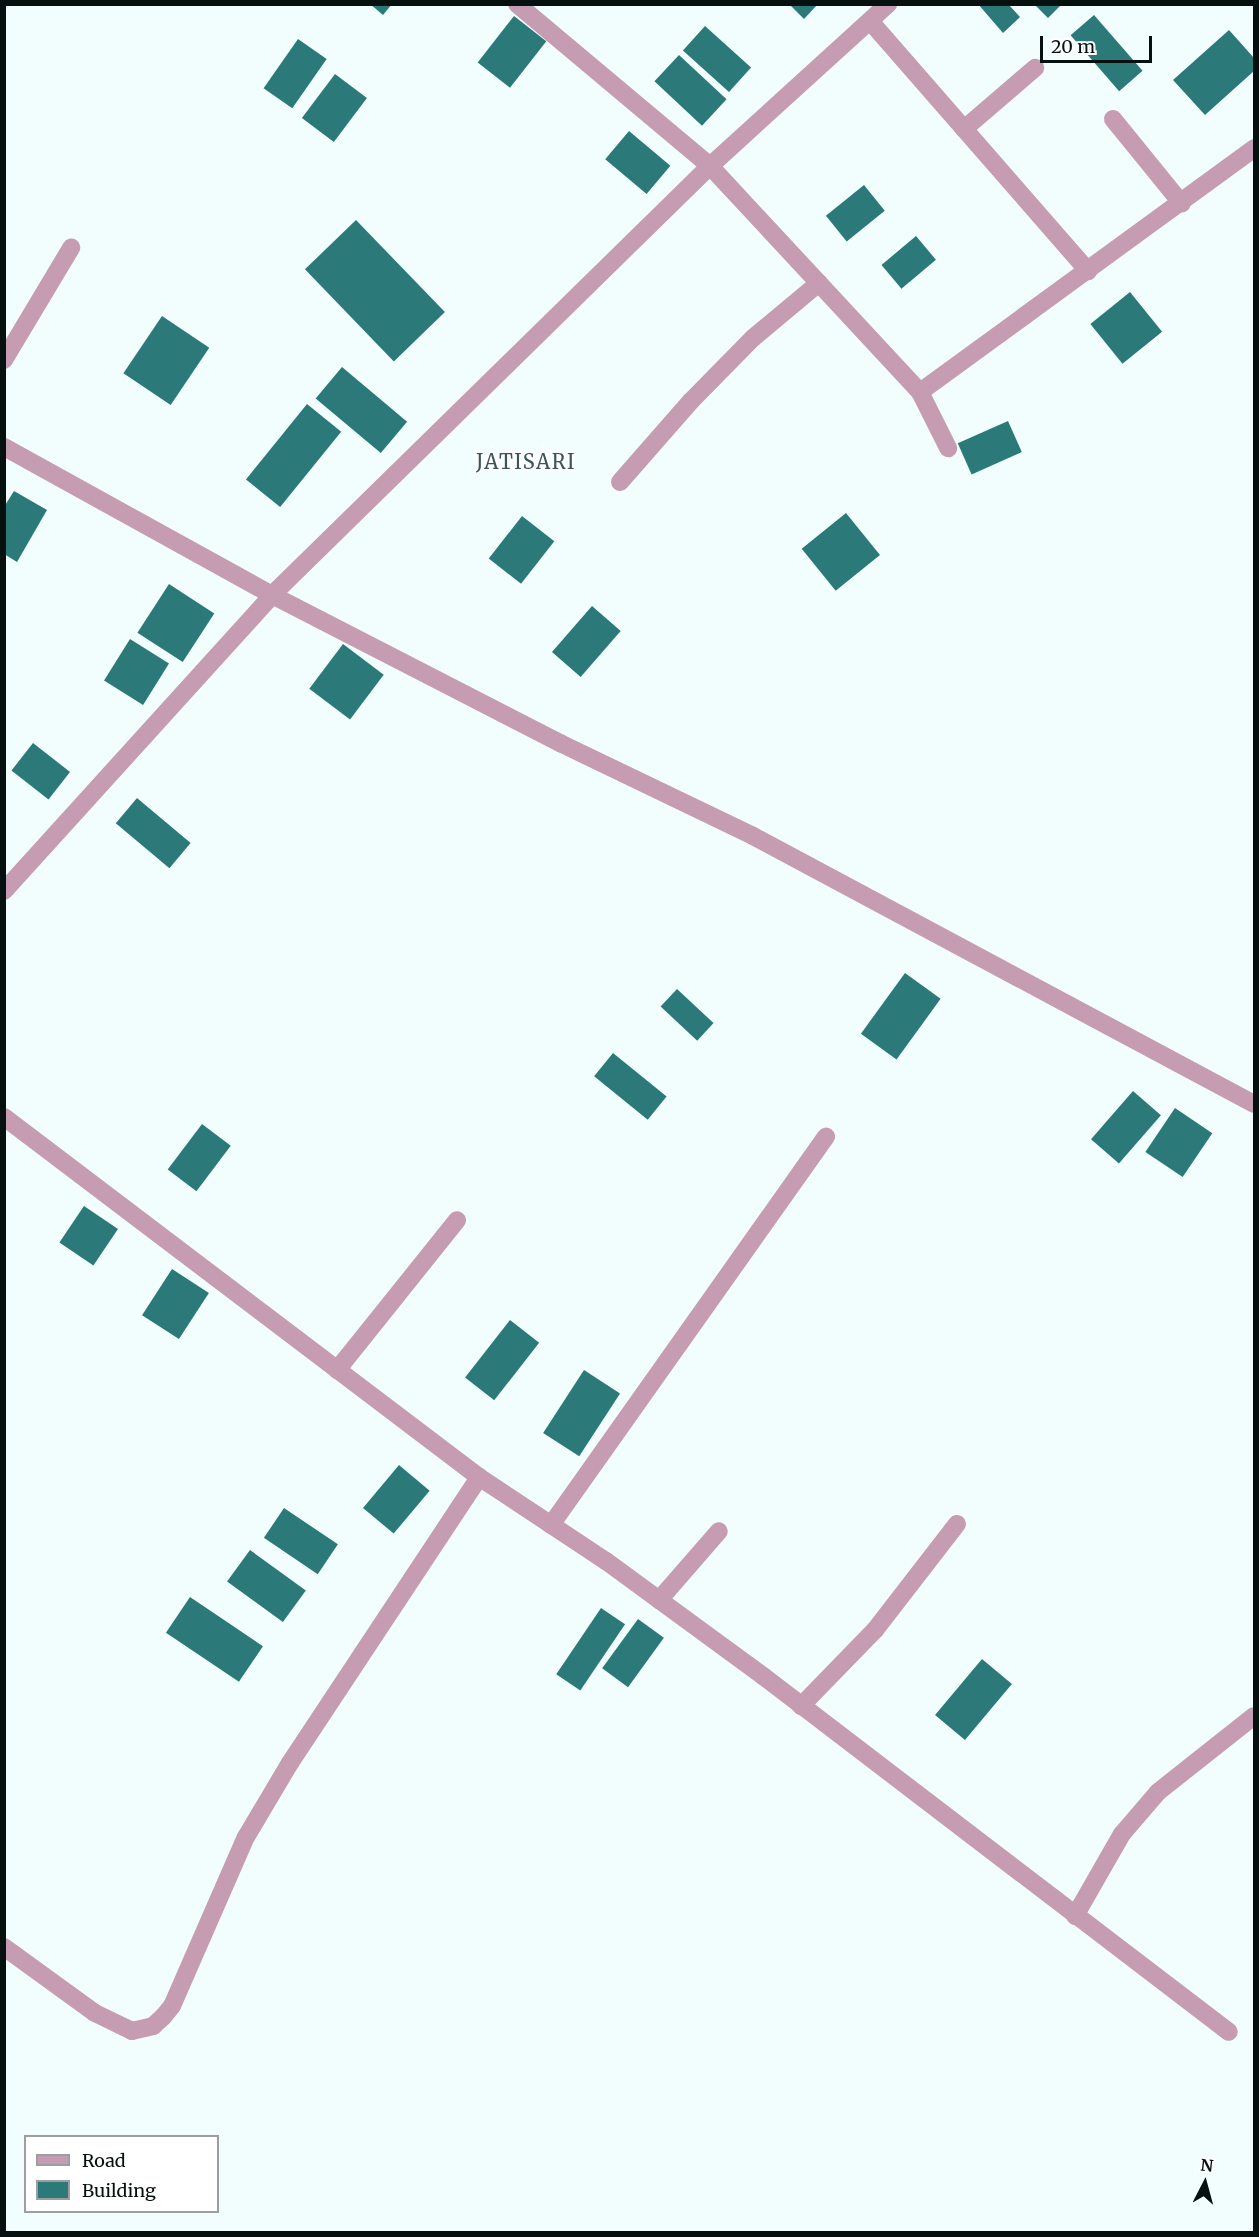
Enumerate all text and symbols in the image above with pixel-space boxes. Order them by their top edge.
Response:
scale bar [1043,24,1156,62]
text: 20 m [1051,35,1095,58]
district label: JATISARI [476,449,576,473]
legend [24,2135,219,2213]
text: Road [82,2149,126,2172]
north arrow [1175,2153,1235,2213]
text: N [1200,2154,1214,2176]
text: Building [82,2179,156,2202]

